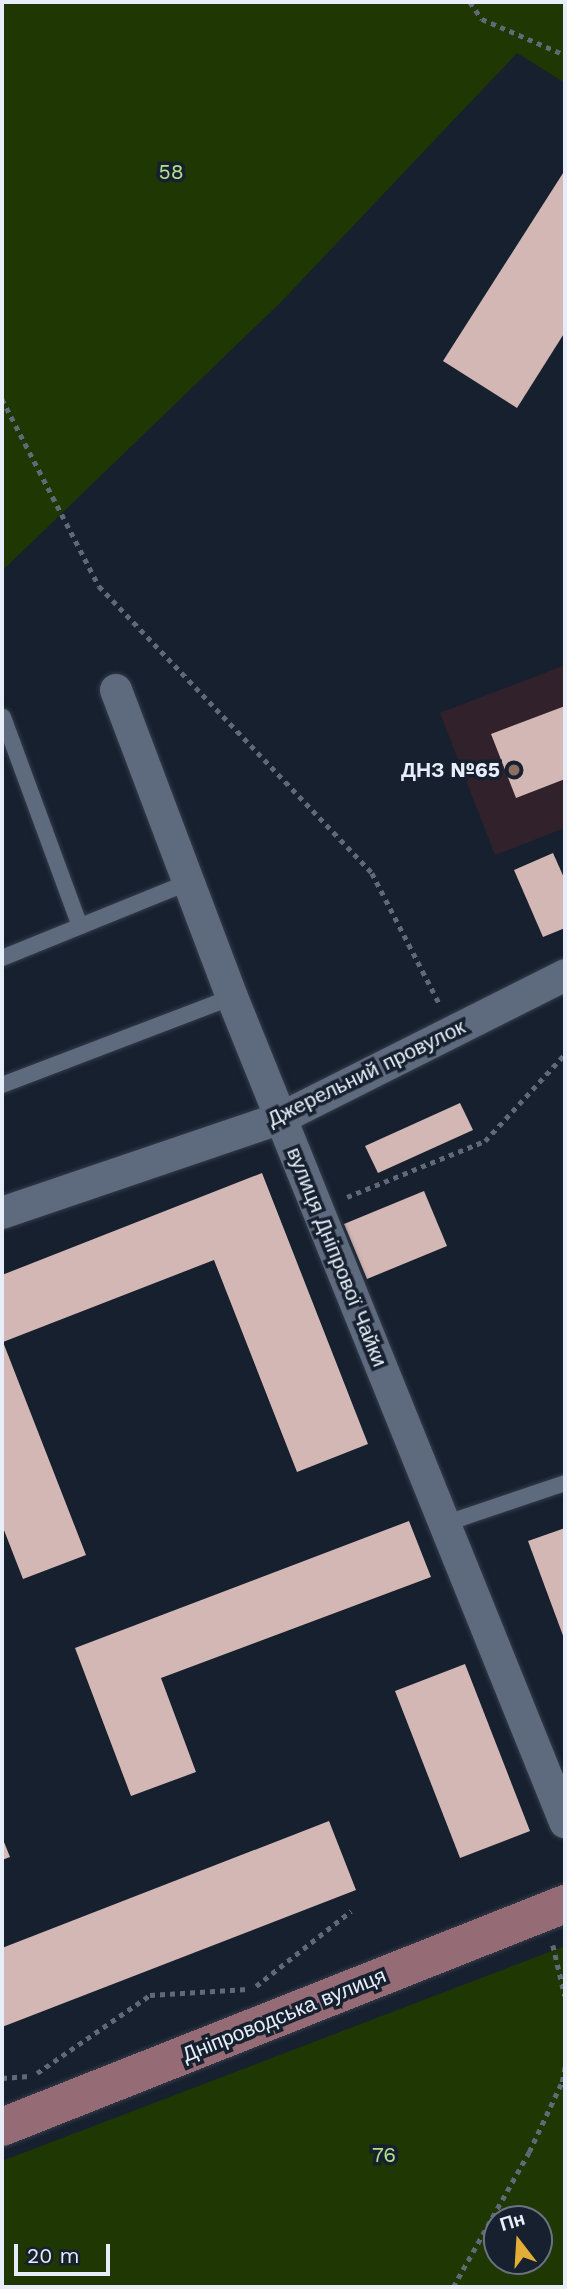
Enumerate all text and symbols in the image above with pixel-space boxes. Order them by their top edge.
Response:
park label: 58 [158,159,184,185]
place label: ДНЗ №65 [401,757,500,783]
marker: ДНЗ №65 [506,762,522,778]
street label: Джерельний провулок [263,1014,469,1132]
street label: вулиця Дніпрової Чайки [281,1144,393,1370]
street label: Дніпроводська вулиця [178,1963,390,2067]
park label: 76 [372,2142,396,2168]
north arrow [483,2205,553,2275]
text: Пн [497,2207,528,2236]
scale bar [18,2230,114,2274]
text: 20 m [27,2243,79,2268]

